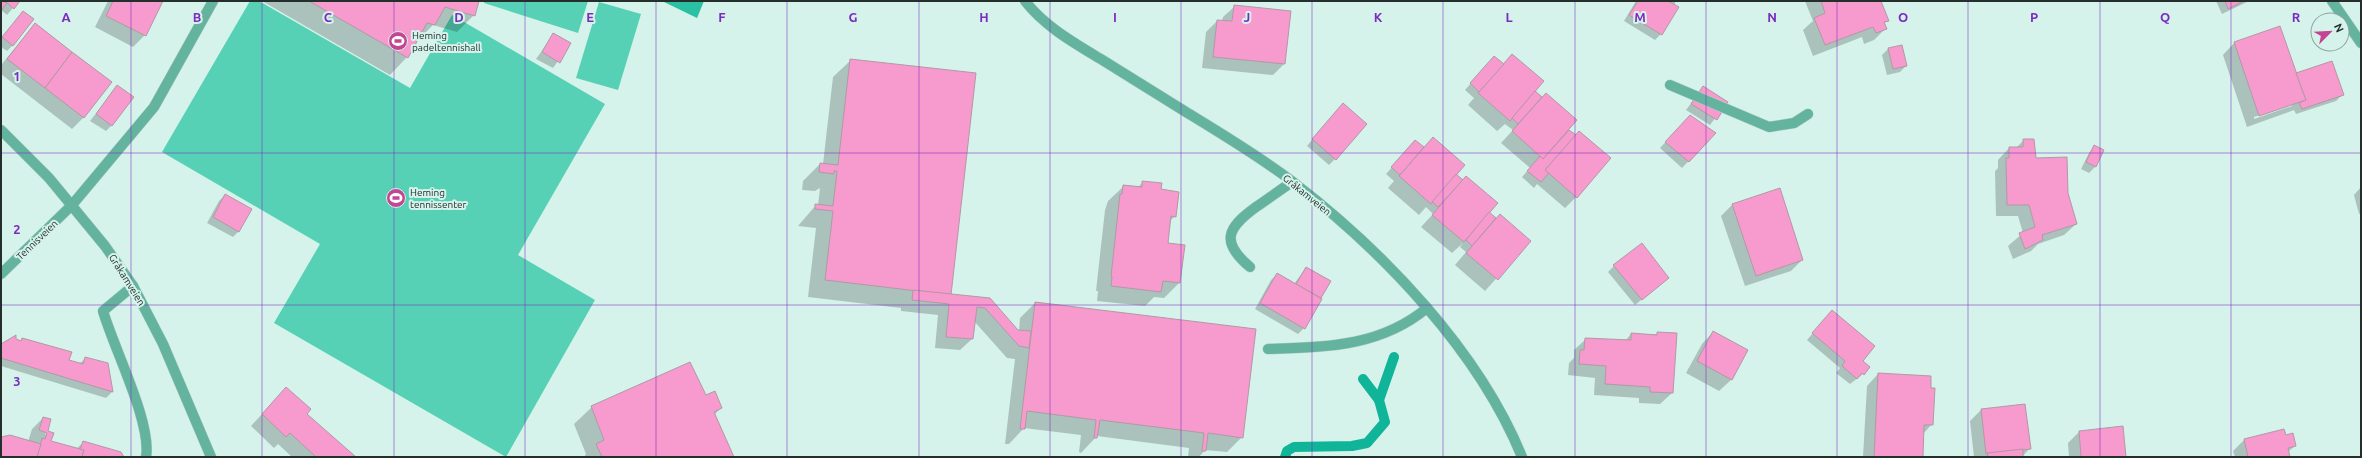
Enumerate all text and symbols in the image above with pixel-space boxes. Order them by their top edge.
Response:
text: A [61,10,71,24]
text: B [193,10,202,24]
text: C [324,10,333,24]
text: D [454,10,464,24]
text: E [586,10,594,24]
text: F [718,10,726,24]
text: G [849,10,858,24]
text: H [979,10,989,24]
text: I [1113,10,1117,24]
text: J [1244,10,1250,24]
text: K [1374,10,1383,24]
text: L [1505,10,1513,24]
text: M [1634,10,1646,24]
text: N [1767,10,1777,24]
text: O [1898,10,1908,24]
text: P [2030,10,2038,24]
text: Q [2160,10,2170,24]
text: R [2292,10,2301,24]
north arrow [2310,12,2350,52]
text: N [2332,22,2346,34]
sports icon: Heming padeltennishall [387,30,409,52]
place label: Heming padeltennishall [412,30,481,53]
text: 1 [13,69,21,83]
street label: Gråkamveien [1281,172,1333,218]
sports icon: Heming tennissenter [385,187,407,209]
place label: Heming tennissenter [410,187,467,210]
street label: Tennisveien [14,218,60,262]
text: 2 [13,222,21,236]
street label: Gråkamveien [107,252,147,308]
text: 3 [13,374,21,388]

